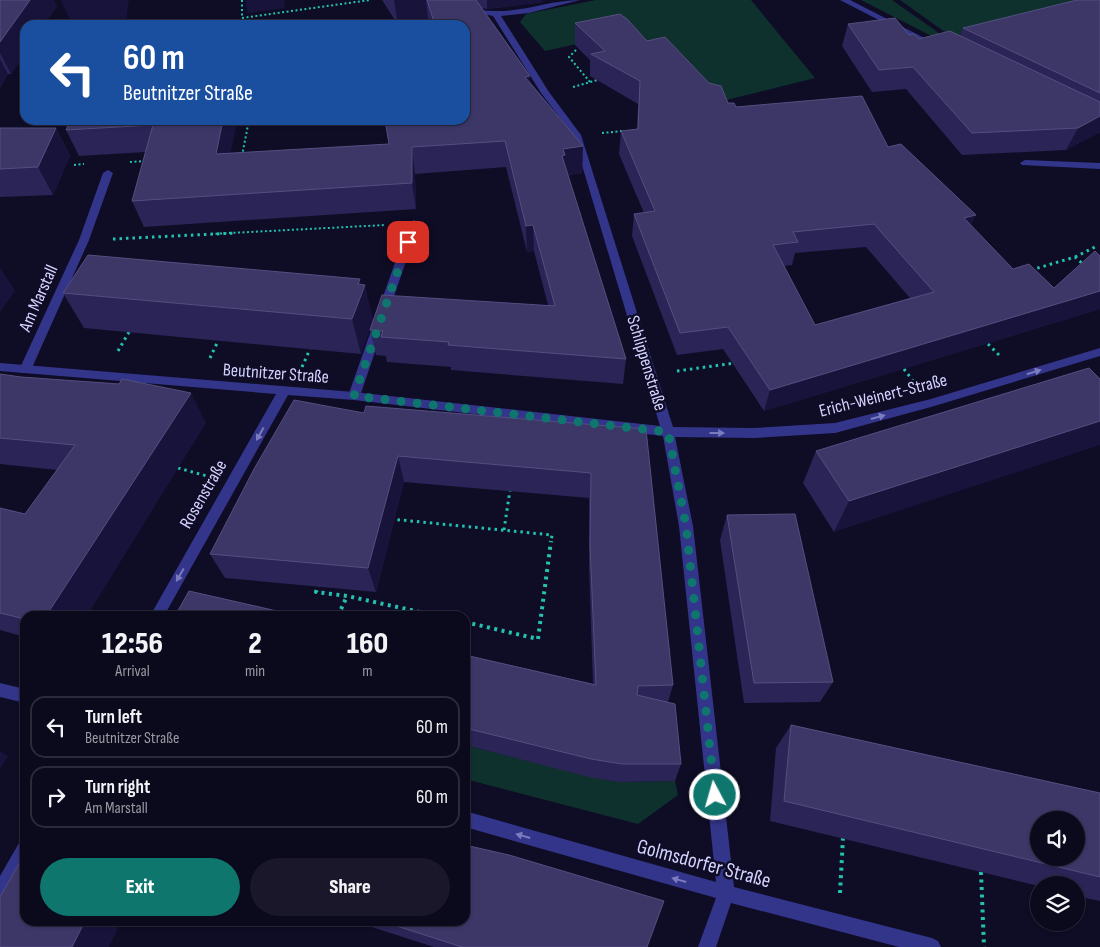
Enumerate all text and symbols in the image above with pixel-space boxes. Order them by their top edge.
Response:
text: 60 m [123,37,185,80]
icon: left [40,40,105,105]
text: Beutnitzer Straße [123,80,253,107]
pin [387,221,429,263]
icon: arrive [394,228,422,256]
street label: Am Marstall [14,262,62,336]
street label: Schlippenstraße [622,313,671,413]
street label: Beutnitzer Straße [222,359,330,388]
one-way arrow [1026,368,1041,376]
street label: Erich-Weinert-Straße [817,369,949,422]
one-way arrow [870,413,885,421]
one-way arrow [256,427,265,440]
one-way arrow [709,429,725,437]
street label: Rosenstraße [175,456,231,532]
one-way arrow [176,568,184,583]
text: 12:56 [102,626,163,662]
text: 2 [248,626,262,662]
text: 160 [347,626,388,662]
text: Arrival [115,662,150,681]
text: min [245,662,265,681]
text: m [362,662,373,681]
text: Turn left [85,706,142,729]
icon: left [42,713,70,741]
text: 60 m [416,716,448,739]
text: Beutnitzer Straße [85,729,179,748]
position arrow [688,768,740,820]
text: Turn right [85,776,150,799]
icon: right [42,783,70,811]
text: 60 m [416,786,448,809]
text: Am Marstall [85,799,148,818]
map controls [1030,811,1085,931]
button: sound [1030,811,1085,866]
one-way arrow [515,831,530,839]
street label: Golmsdorfer Straße [634,834,774,893]
button: Exit [40,858,240,916]
button: Share [250,858,450,916]
one-way arrow [671,876,687,884]
button: layers [1030,876,1085,931]

